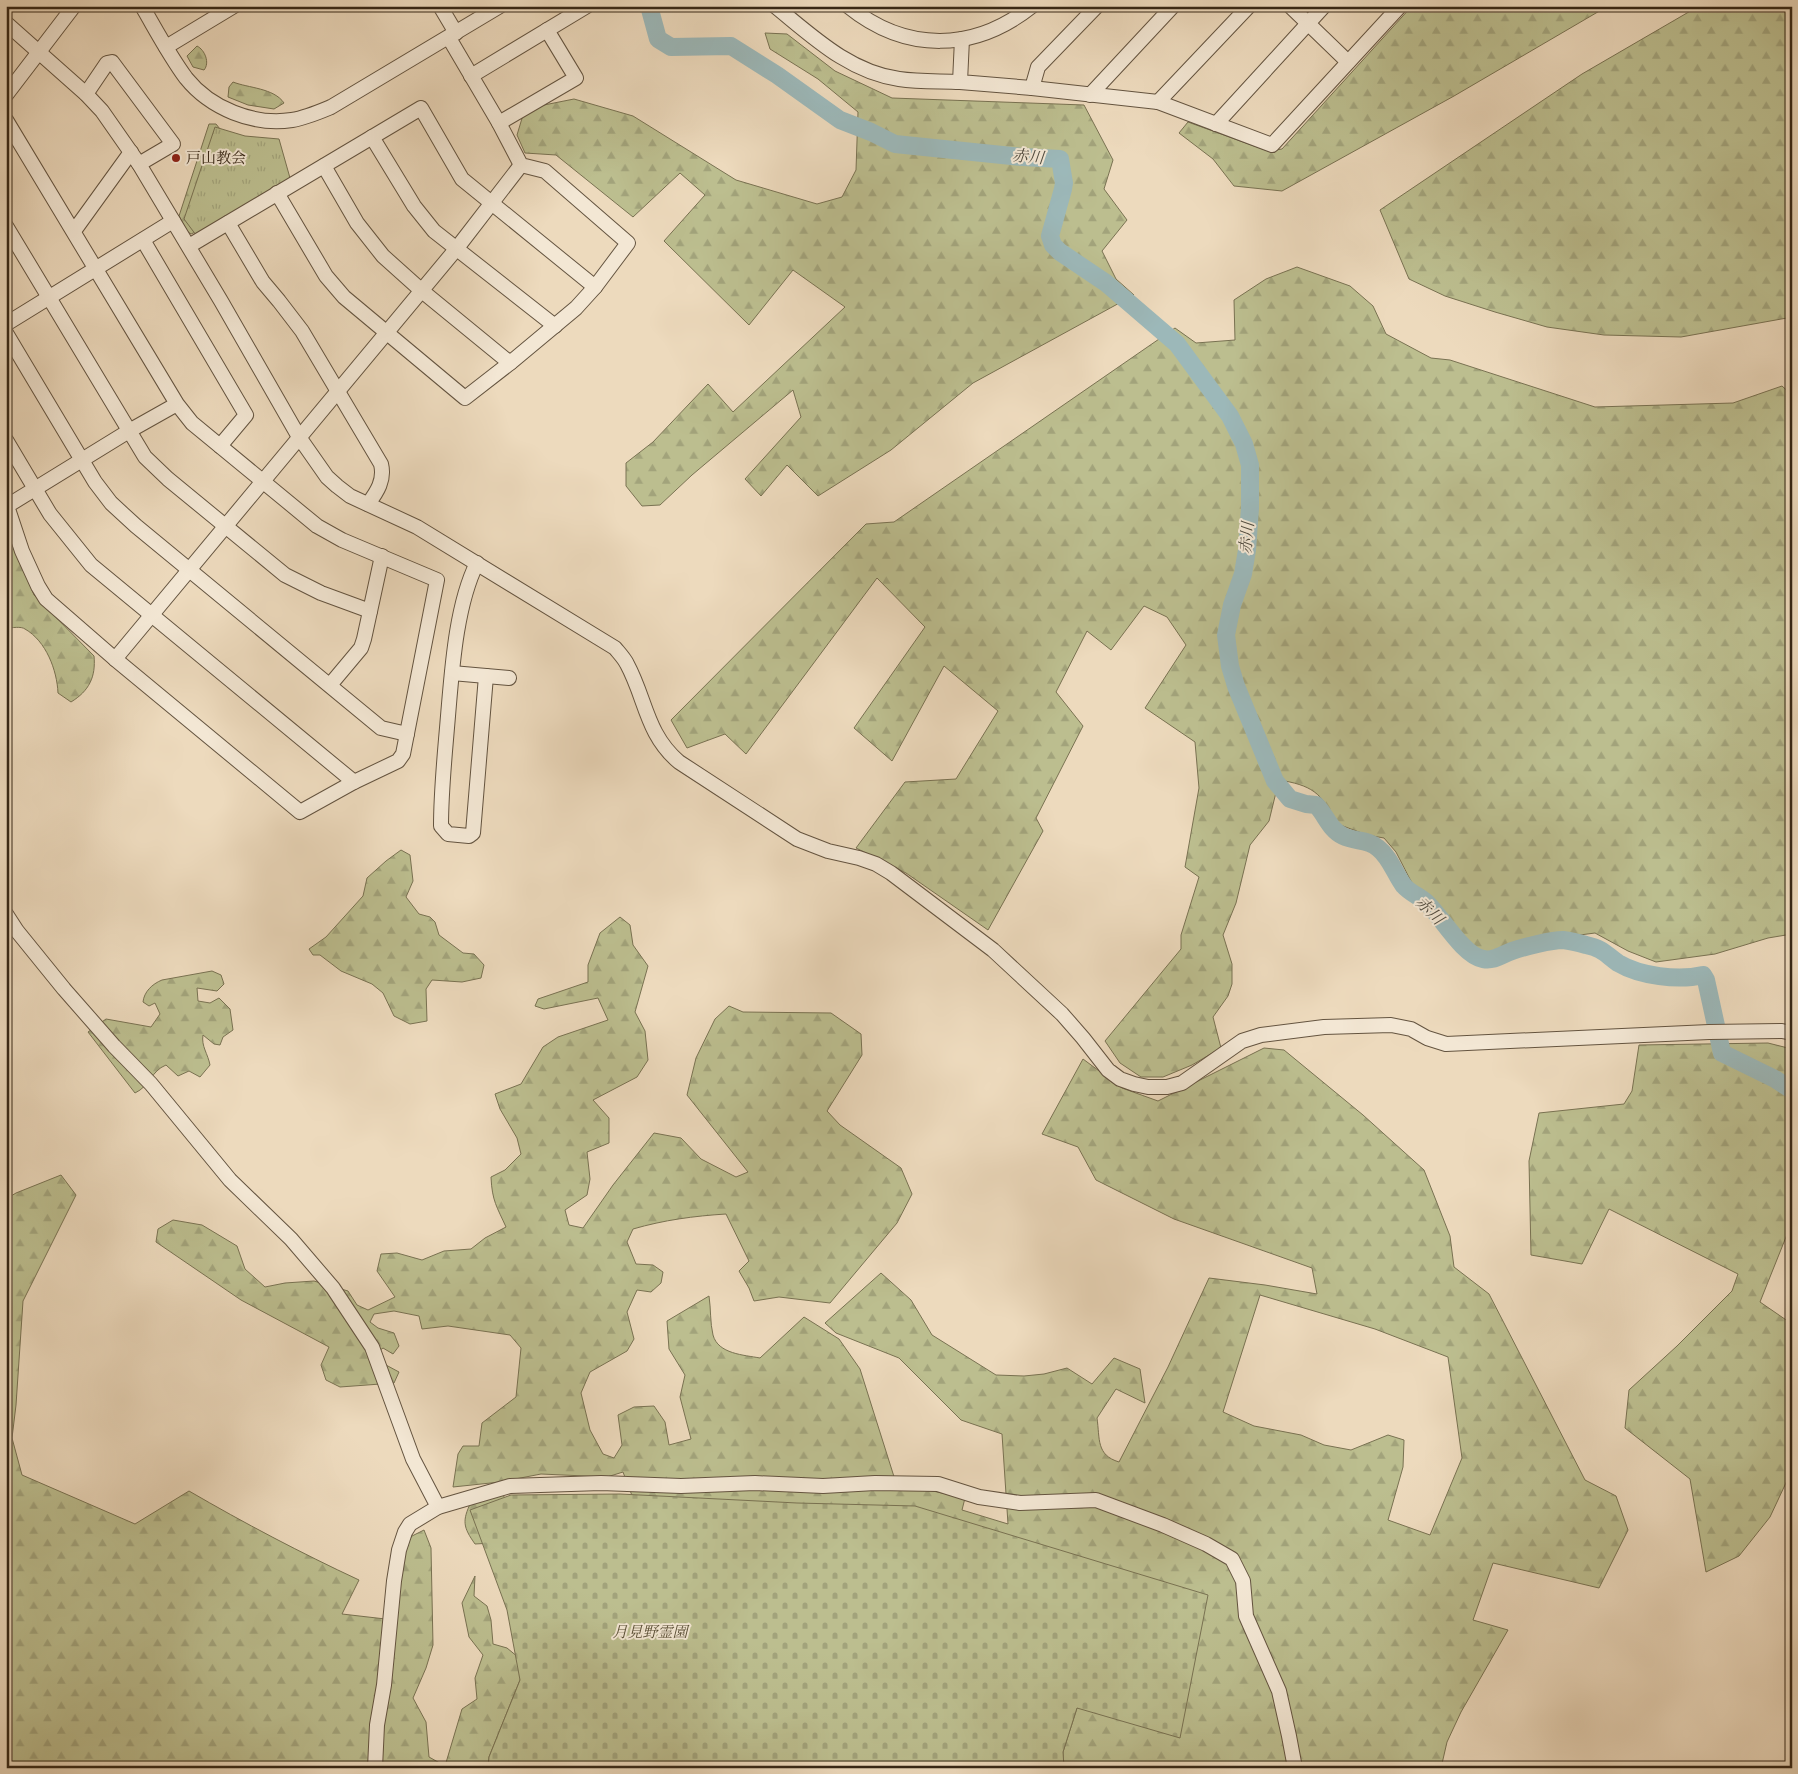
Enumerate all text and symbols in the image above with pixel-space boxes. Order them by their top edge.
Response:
water label: 赤川 [1011,146,1047,169]
place label: 戸山教会 [186,149,246,168]
marker: 戸山教会 [170,152,182,164]
water label: 赤川 [1236,519,1259,555]
water label: 赤川 [1411,892,1449,931]
park label: 月見野霊園 [612,1623,690,1642]

